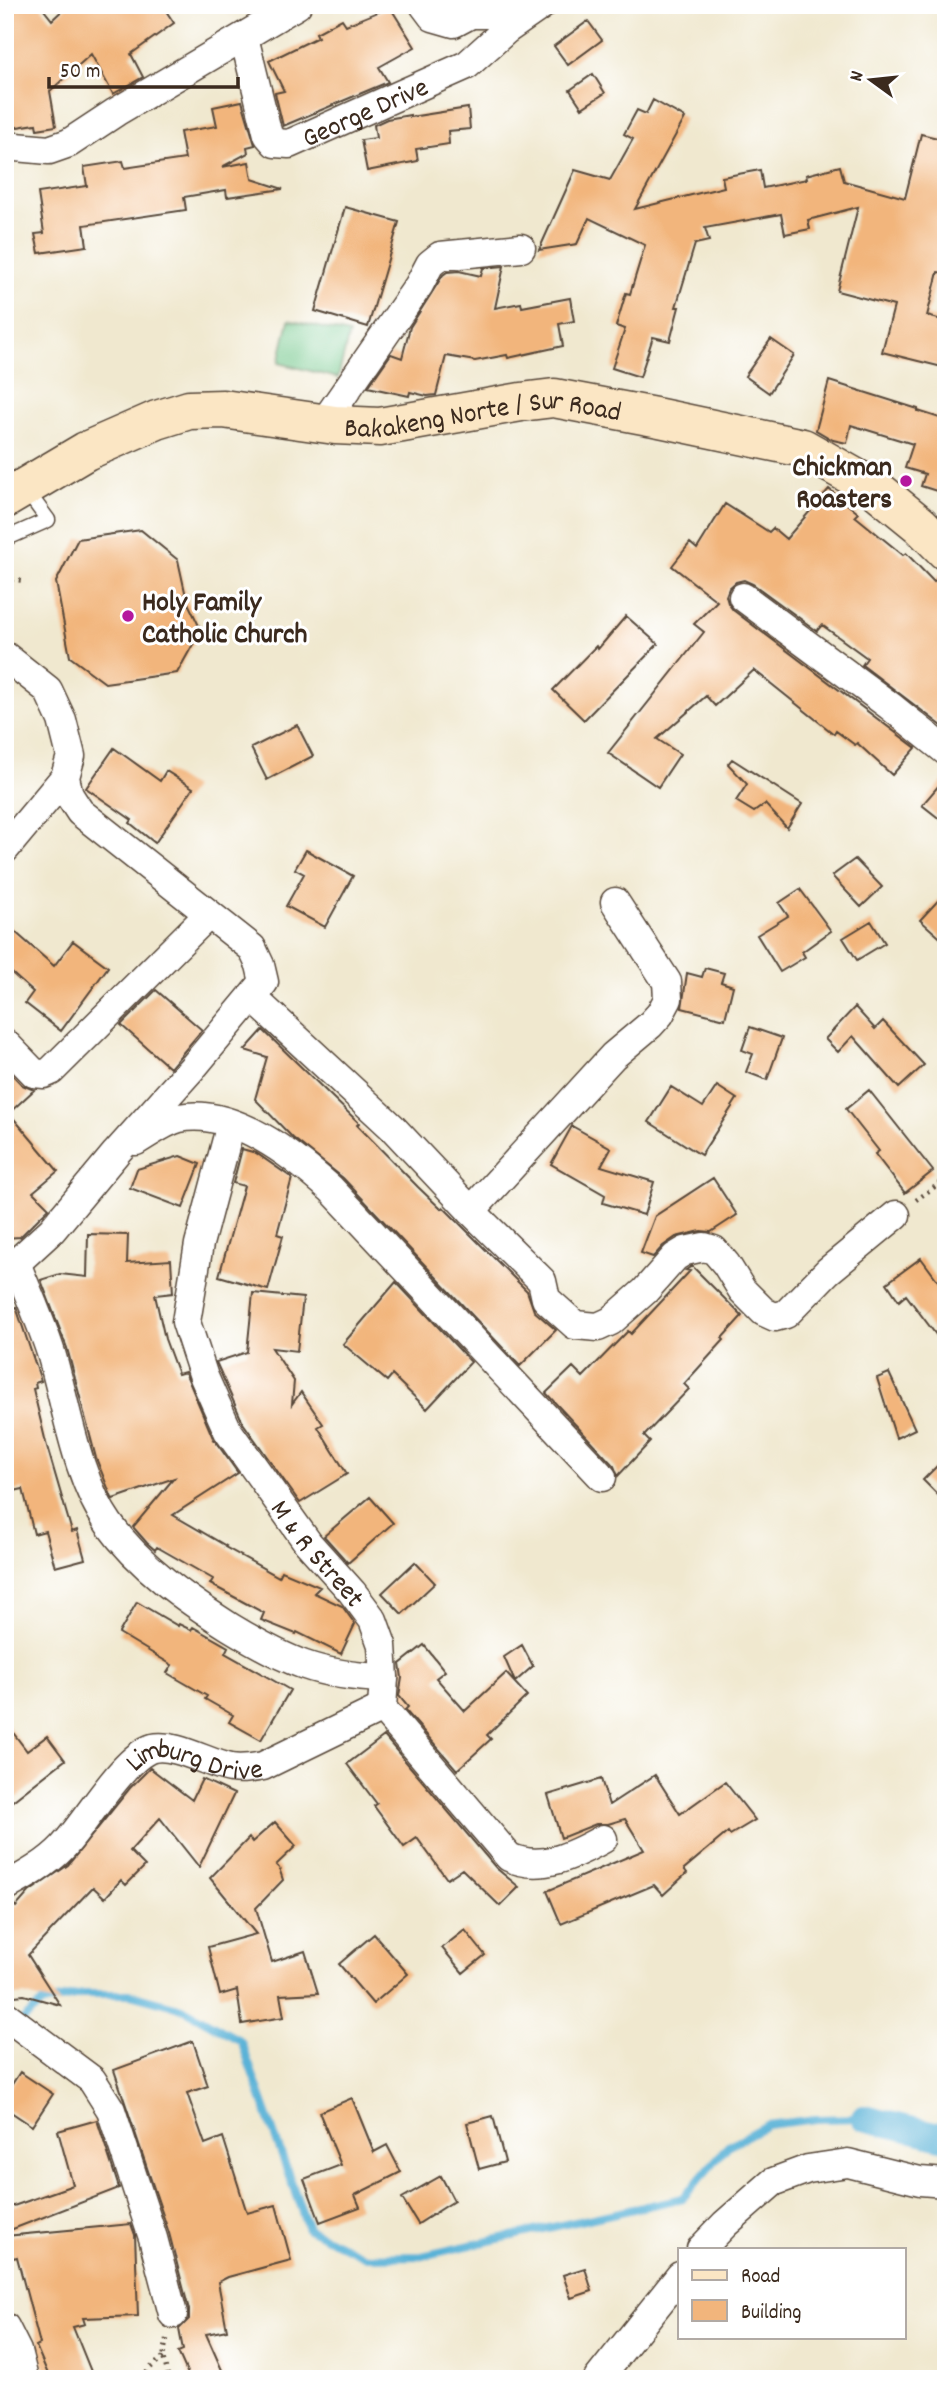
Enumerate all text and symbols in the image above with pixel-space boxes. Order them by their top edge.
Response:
scale bar [49,46,238,90]
north arrow [836,46,906,116]
text: 50 m [60,58,100,88]
text: N [844,68,872,85]
street label: George Drive [297,70,436,161]
street label: Bakakeng Norte / Sur Road [343,383,624,452]
place label: Chickman Roasters [792,450,892,522]
marker: Chickman Roasters [898,473,914,489]
place label: Holy Family Catholic Church [142,585,307,657]
marker: Holy Family Catholic Church [120,608,136,624]
street label: M & R Street [258,1493,372,1618]
street label: Limburg Drive [118,1732,266,1794]
legend [678,2248,906,2338]
text: Road [741,2263,780,2293]
text: Building [741,2299,801,2329]

